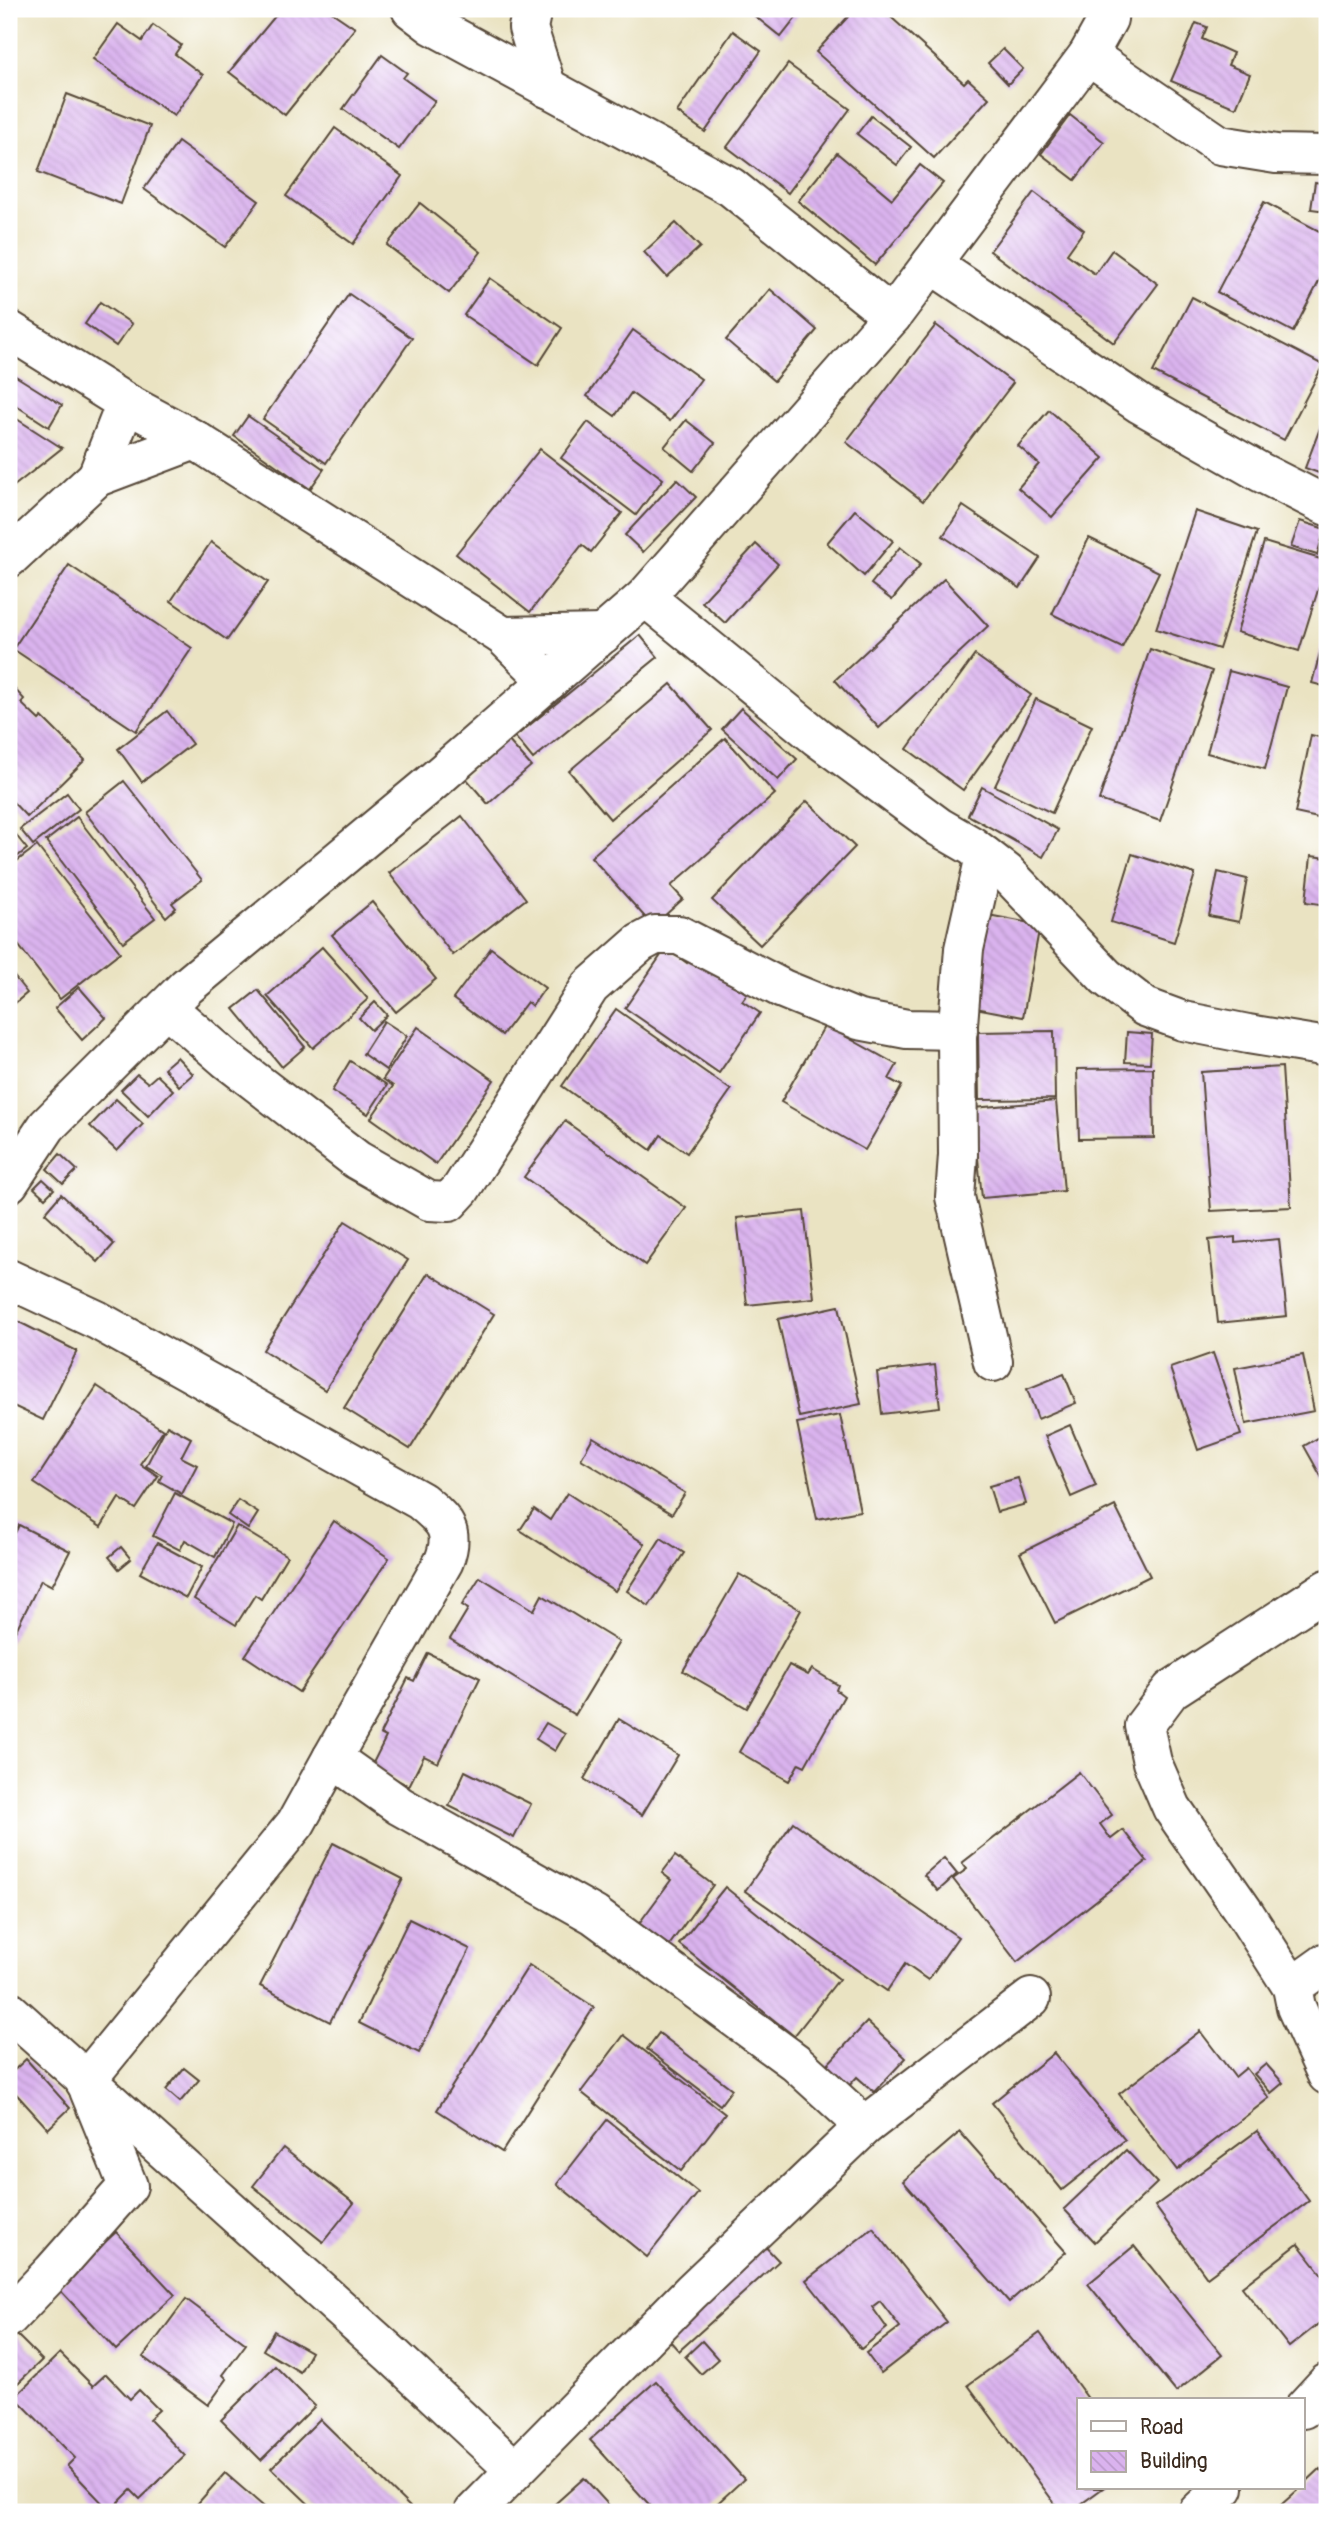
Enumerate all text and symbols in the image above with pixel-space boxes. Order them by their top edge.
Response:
legend [1077,2398,1304,2490]
text: Road [1140,2414,1184,2441]
text: Building [1140,2448,1207,2475]

